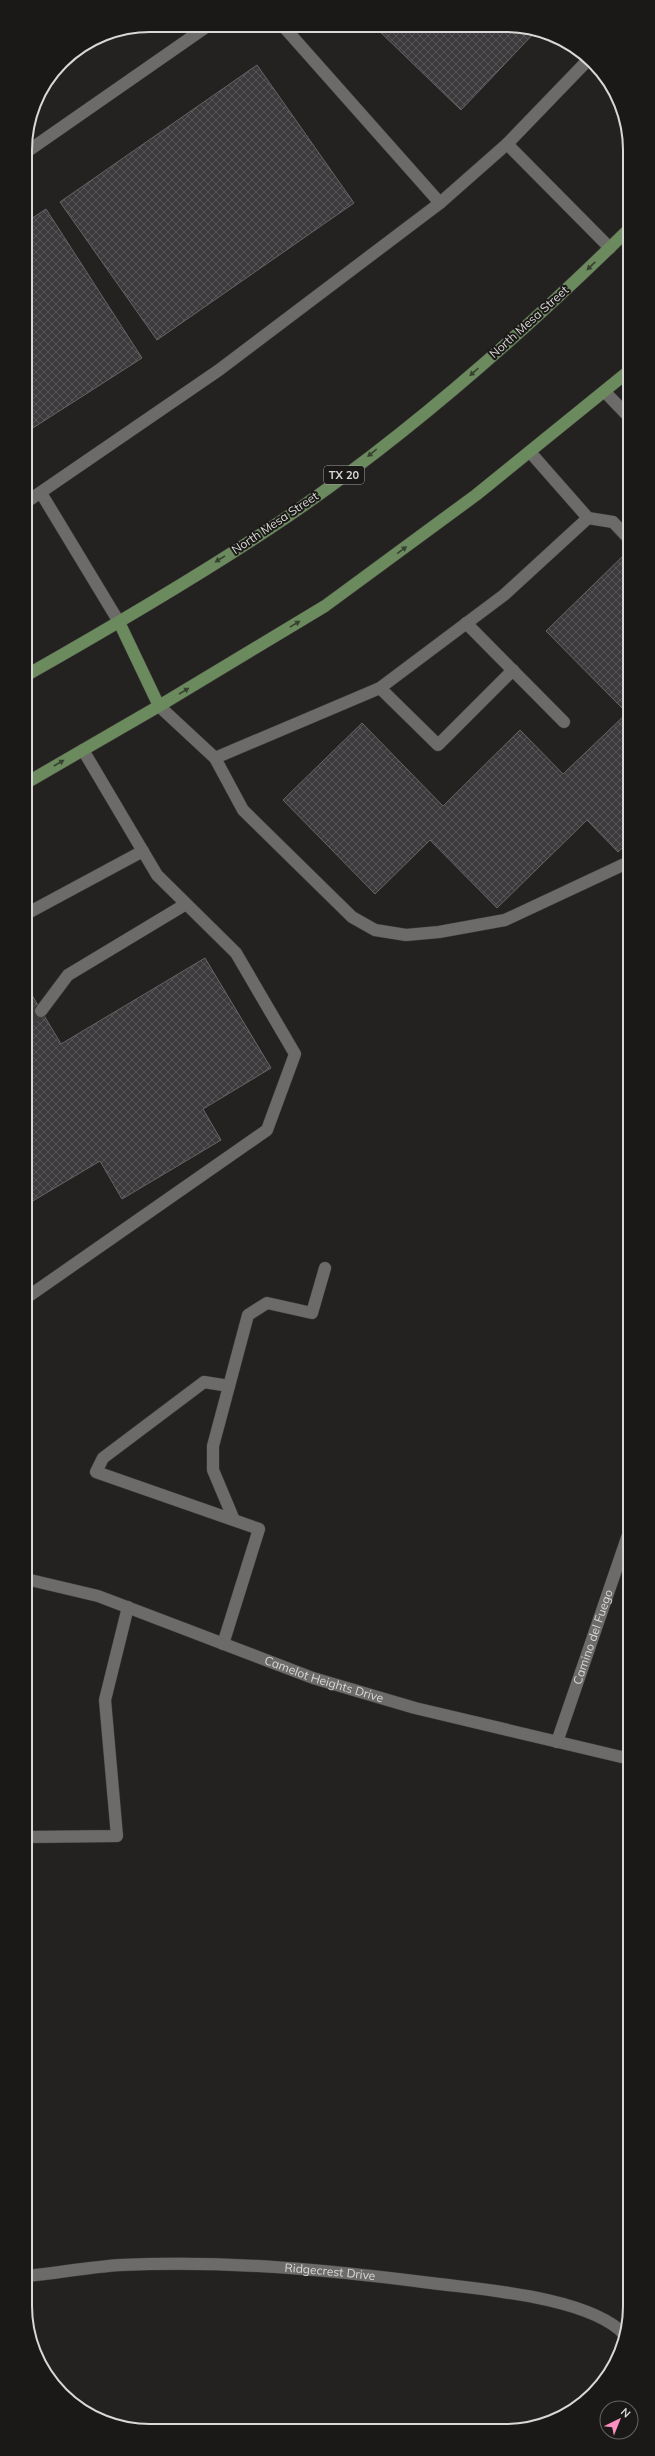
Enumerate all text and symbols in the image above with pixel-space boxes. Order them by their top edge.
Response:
one-way arrow [586,261,596,271]
street label: North Mesa Street [486,282,571,361]
one-way arrow [469,367,479,376]
one-way arrow [367,449,378,458]
road number: TX 20 [324,466,364,484]
street label: North Mesa Street [229,488,321,557]
one-way arrow [396,546,407,554]
one-way arrow [214,556,226,563]
one-way arrow [289,621,301,628]
one-way arrow [178,688,190,695]
one-way arrow [53,760,65,767]
street label: Camino del Fuego [569,1587,616,1686]
street label: Camelot Heights Drive [263,1652,385,1705]
street label: Ridgecrest Drive [284,2260,376,2283]
north arrow [599,2400,639,2440]
text: N [618,2405,634,2421]

